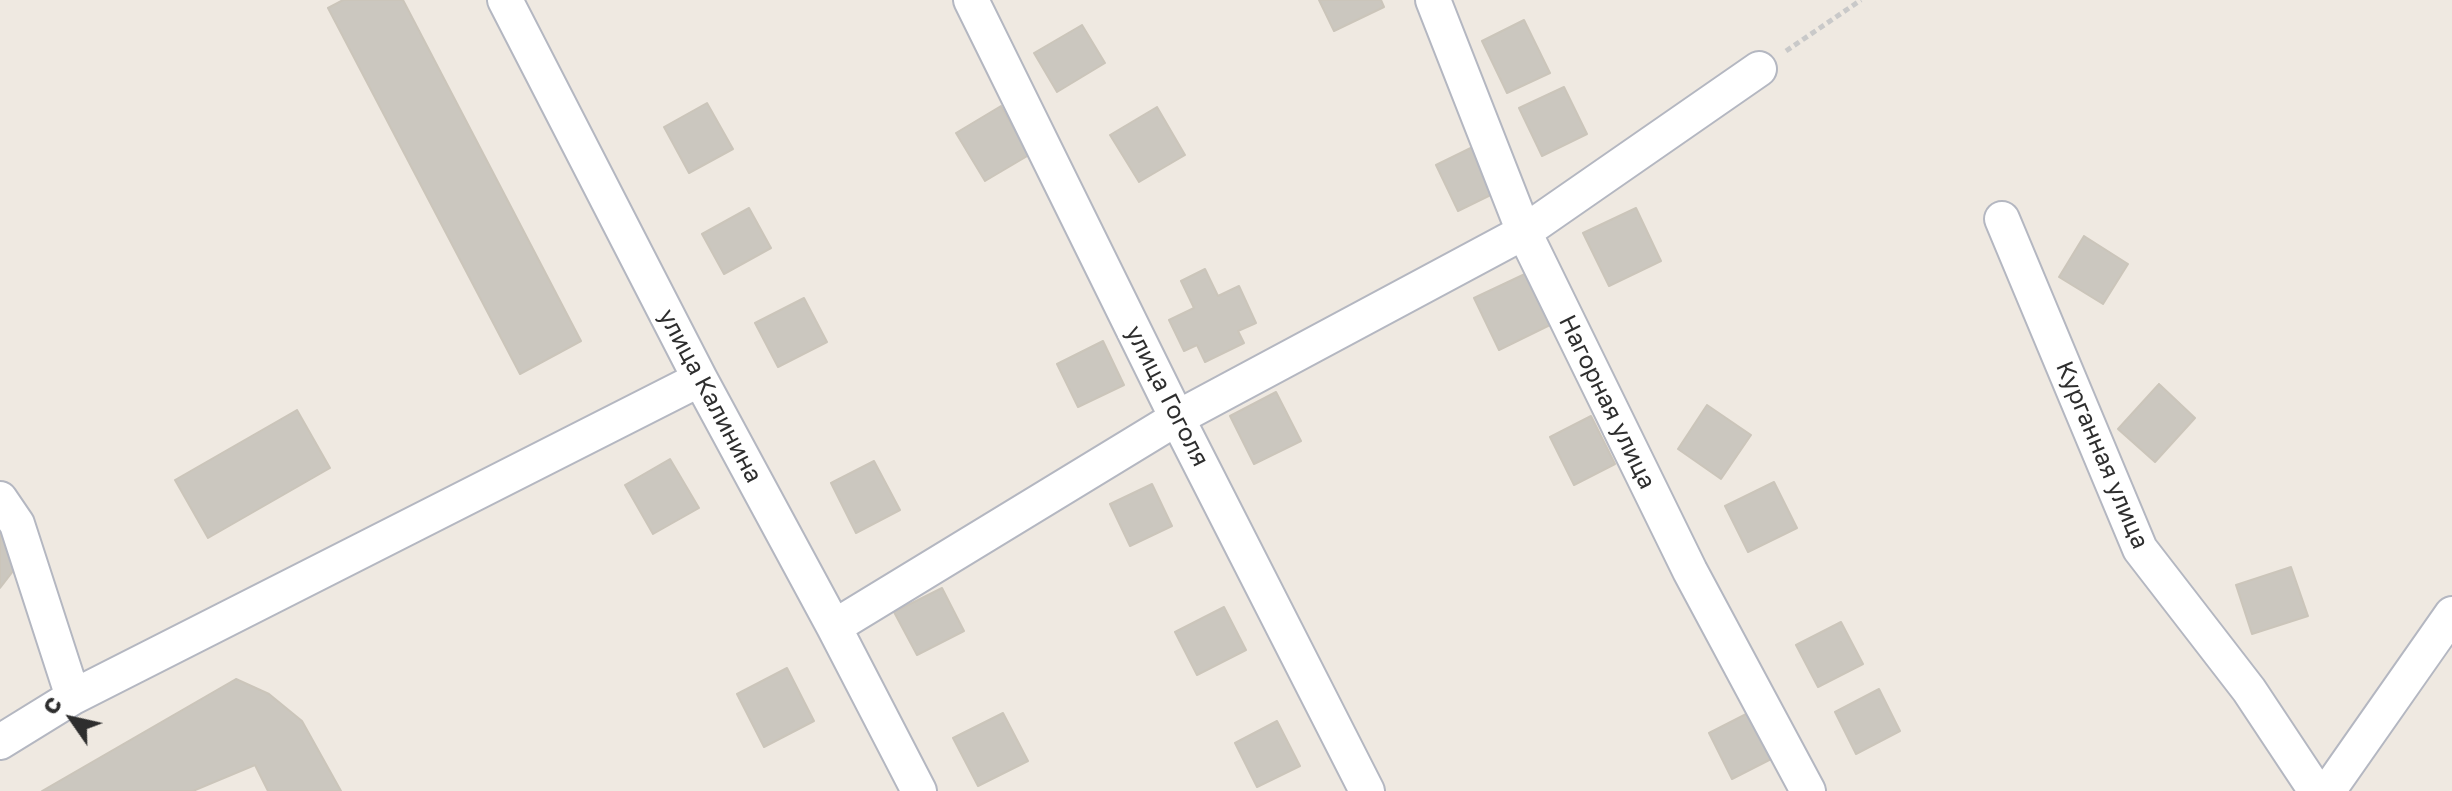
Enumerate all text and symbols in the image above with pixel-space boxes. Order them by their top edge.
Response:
street label: улица Калинина [652,304,768,488]
street label: Нагорная улица [1552,310,1662,494]
street label: улица Гоголя [1119,321,1215,471]
street label: Курганная улица [2049,357,2155,553]
north arrow [32,679,112,759]
text: С [36,691,67,719]

